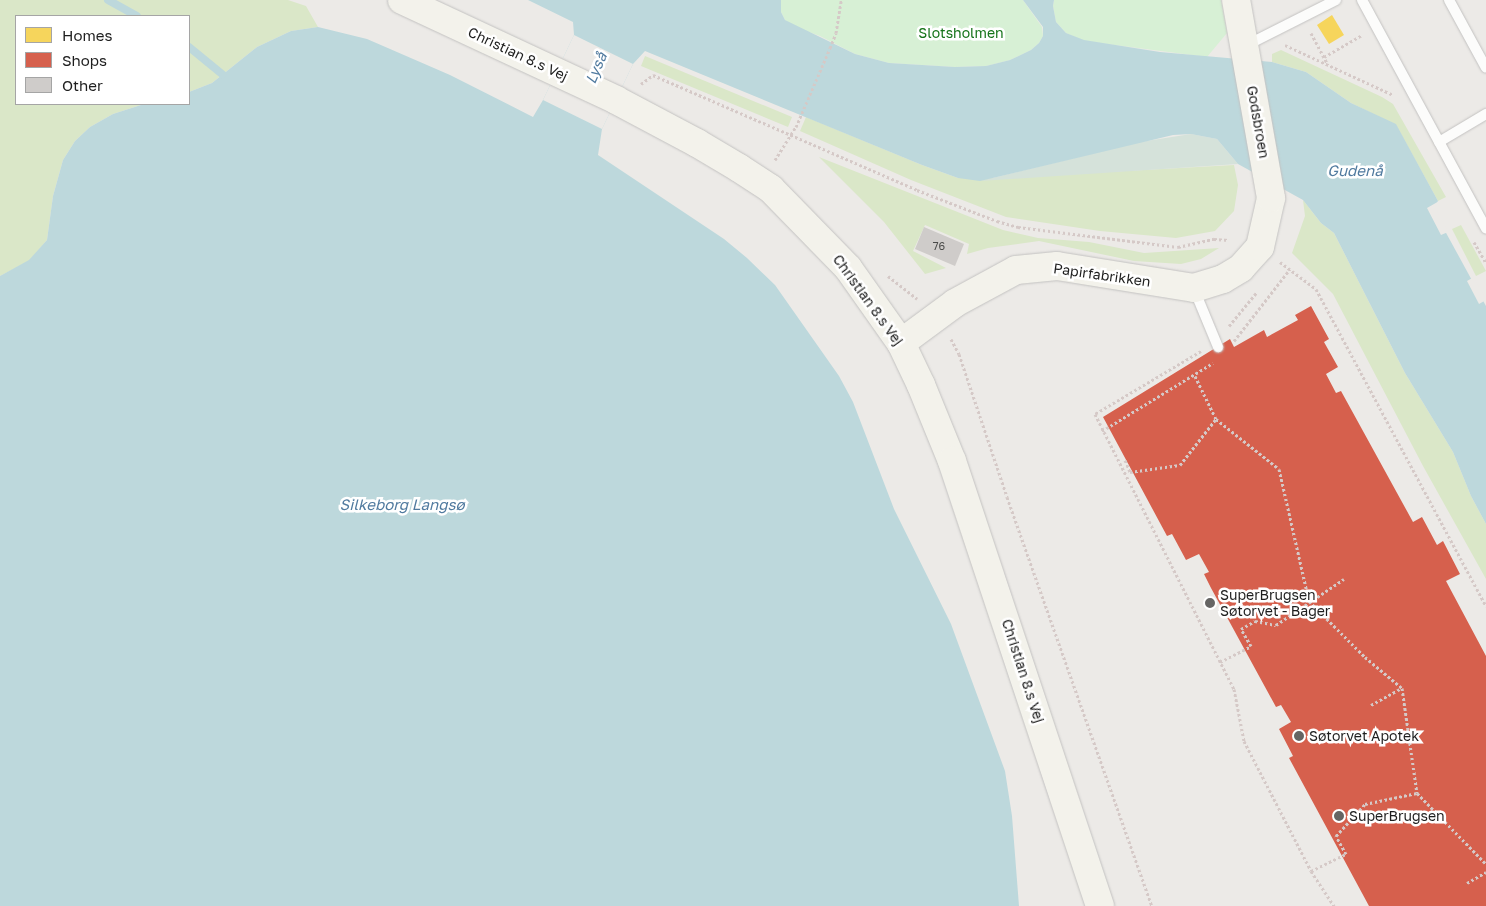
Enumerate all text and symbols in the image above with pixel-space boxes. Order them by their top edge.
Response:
legend [15,15,190,105]
street label: Christian 8.s Vej [465,24,571,84]
park label: Slotsholmen [918,25,1004,41]
text: Homes [62,26,112,44]
water label: Lyså [581,50,611,86]
text: Shops [62,51,107,69]
text: Other [62,76,103,94]
street label: Godsbroen [1243,84,1273,160]
water label: Gudenå [1327,162,1383,180]
house number: 76 [933,239,945,253]
street label: Christian 8.s Vej [829,251,907,349]
street label: Papirfabrikken [1052,260,1152,290]
water label: Silkeborg Langsø [340,496,464,514]
place label: SuperBrugsen Søtorvet - Bager [1220,587,1330,620]
marker: SuperBrugsen Søtorvet - Bager [1204,597,1216,609]
street label: Christian 8.s Vej [998,617,1048,725]
place label: Søtorvet Apotek [1309,728,1419,744]
marker: Søtorvet Apotek [1293,730,1305,742]
place label: SuperBrugsen [1349,808,1445,824]
marker: SuperBrugsen [1333,810,1345,822]

